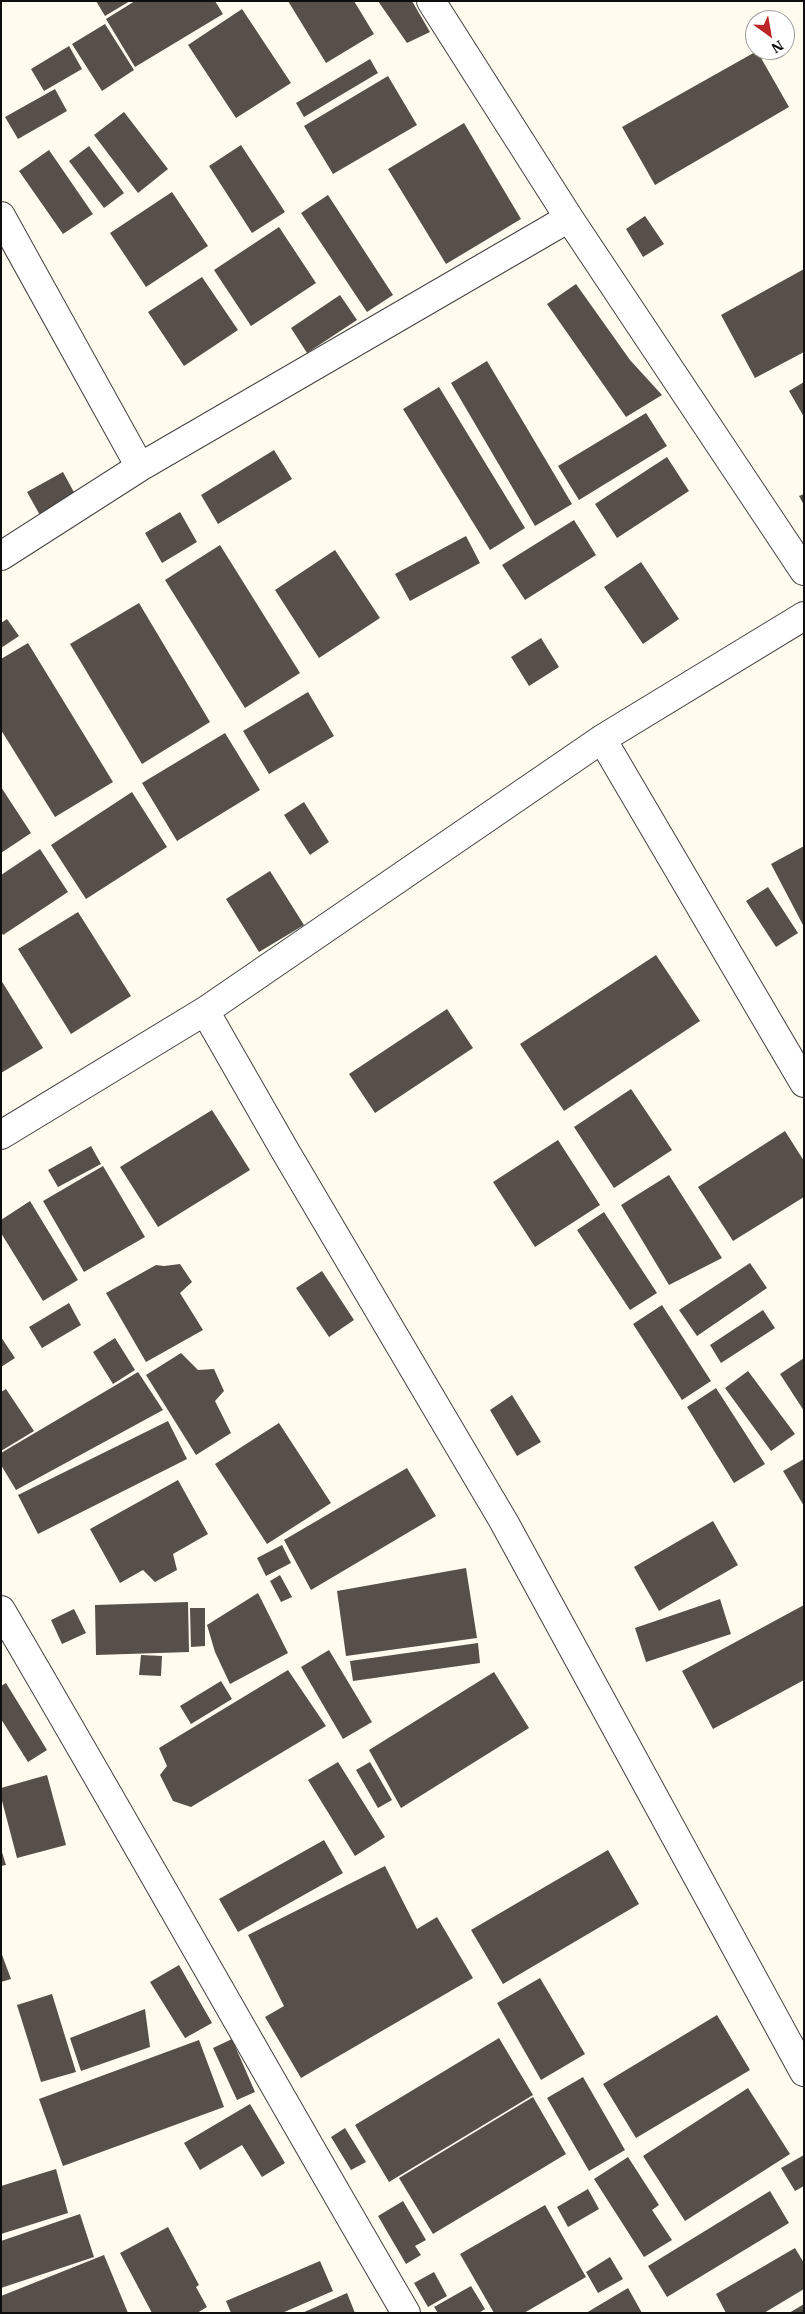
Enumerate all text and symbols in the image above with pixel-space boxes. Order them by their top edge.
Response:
north arrow [745,10,795,60]
text: N [768,36,787,57]

